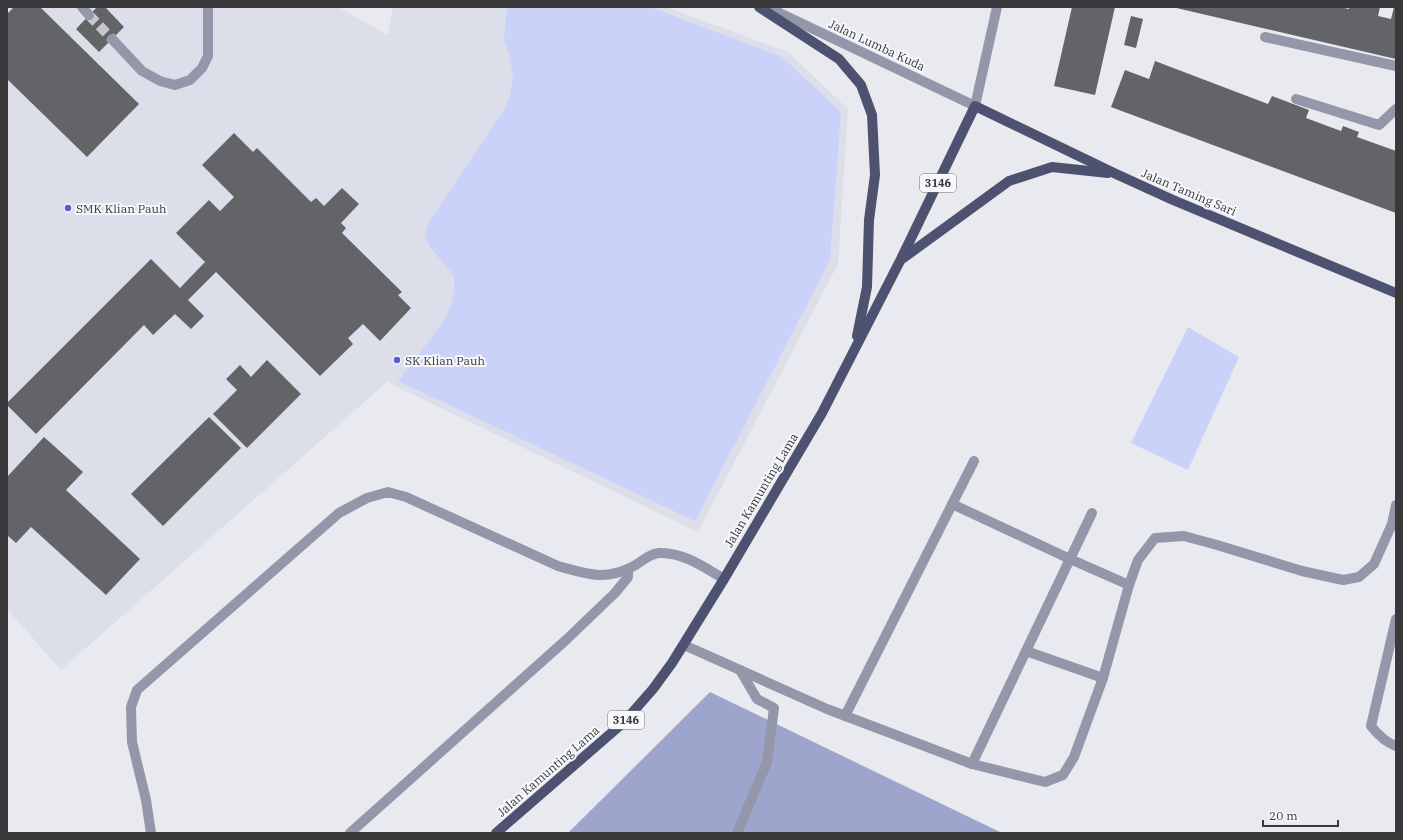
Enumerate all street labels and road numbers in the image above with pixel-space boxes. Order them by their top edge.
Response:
street label: Jalan Lumba Kuda [826,16,928,74]
street label: Jalan Taming Sari [1139,165,1239,219]
road number: 3146 [920,174,956,192]
street label: Jalan Kamunting Lama [721,430,801,550]
road number: 3146 [608,711,644,729]
street label: Jalan Kamunting Lama [494,722,603,820]

